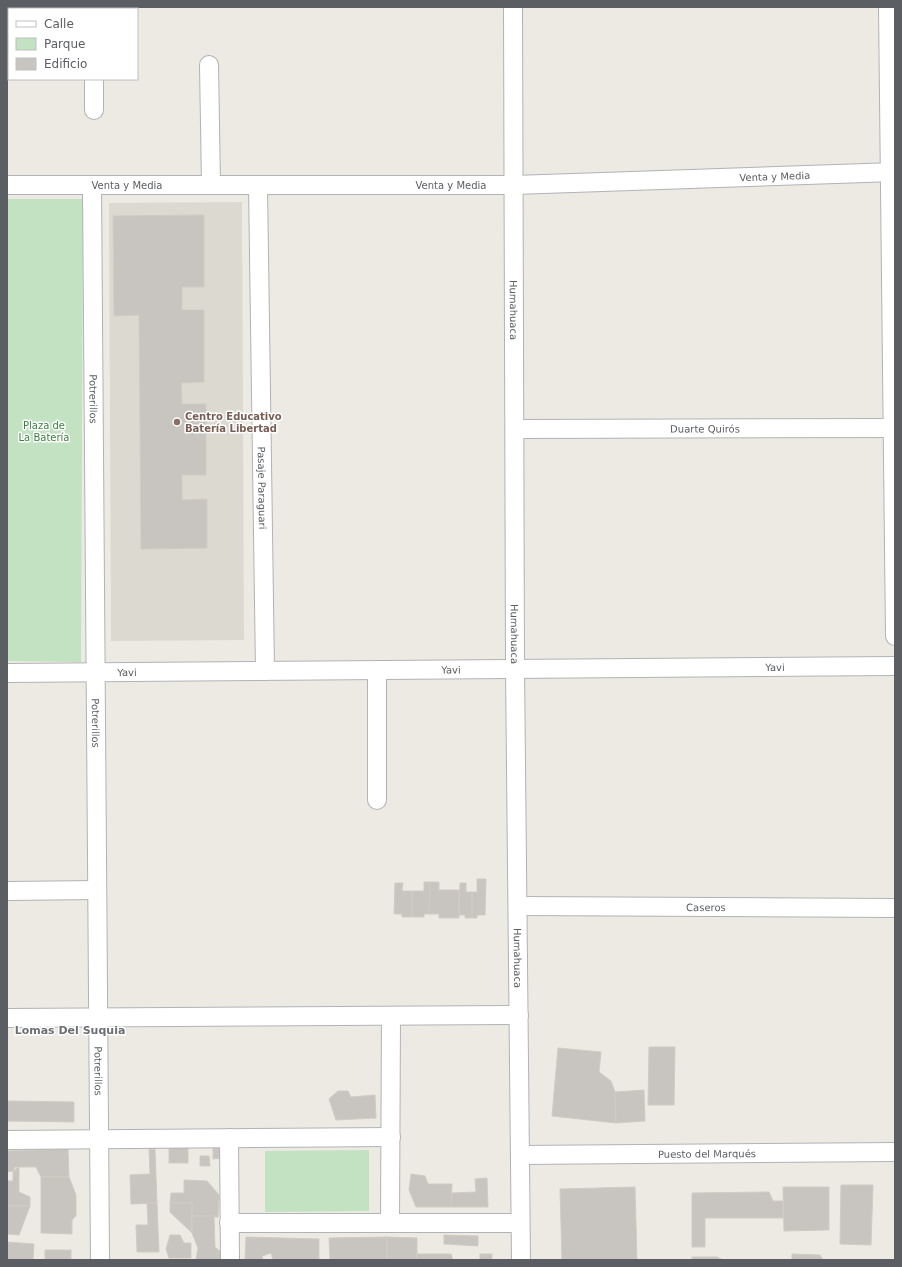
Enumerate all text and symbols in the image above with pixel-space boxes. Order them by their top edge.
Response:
legend [8,8,138,80]
text: Calle [44,17,74,31]
text: Parque [44,37,85,51]
text: Edificio [44,57,87,71]
street label: Venta y Media [739,170,811,183]
street label: Venta y Media [91,180,163,191]
street label: Venta y Media [415,180,487,191]
street label: Humahuaca [508,280,519,340]
street label: Potrerillos [87,374,99,424]
place label: Centro Educativo Batería Libertad [185,411,282,434]
marker: Centro Educativo Batería Libertad [172,417,182,427]
park label: Plaza de La Batería [19,420,69,443]
street label: Duarte Quirós [670,423,740,435]
street label: Pasaje Paraguari [256,446,268,530]
street label: Humahuaca [509,604,520,664]
street label: Yavi [764,662,785,673]
street label: Yavi [440,664,461,676]
street label: Yavi [116,667,137,678]
street label: Potrerillos [90,698,101,748]
street label: Caseros [686,902,726,913]
street label: Humahuaca [512,928,523,988]
district label: Lomas Del Suquia [15,1024,125,1037]
street label: Potrerillos [92,1046,104,1096]
street label: Puesto del Marqués [658,1148,756,1160]

